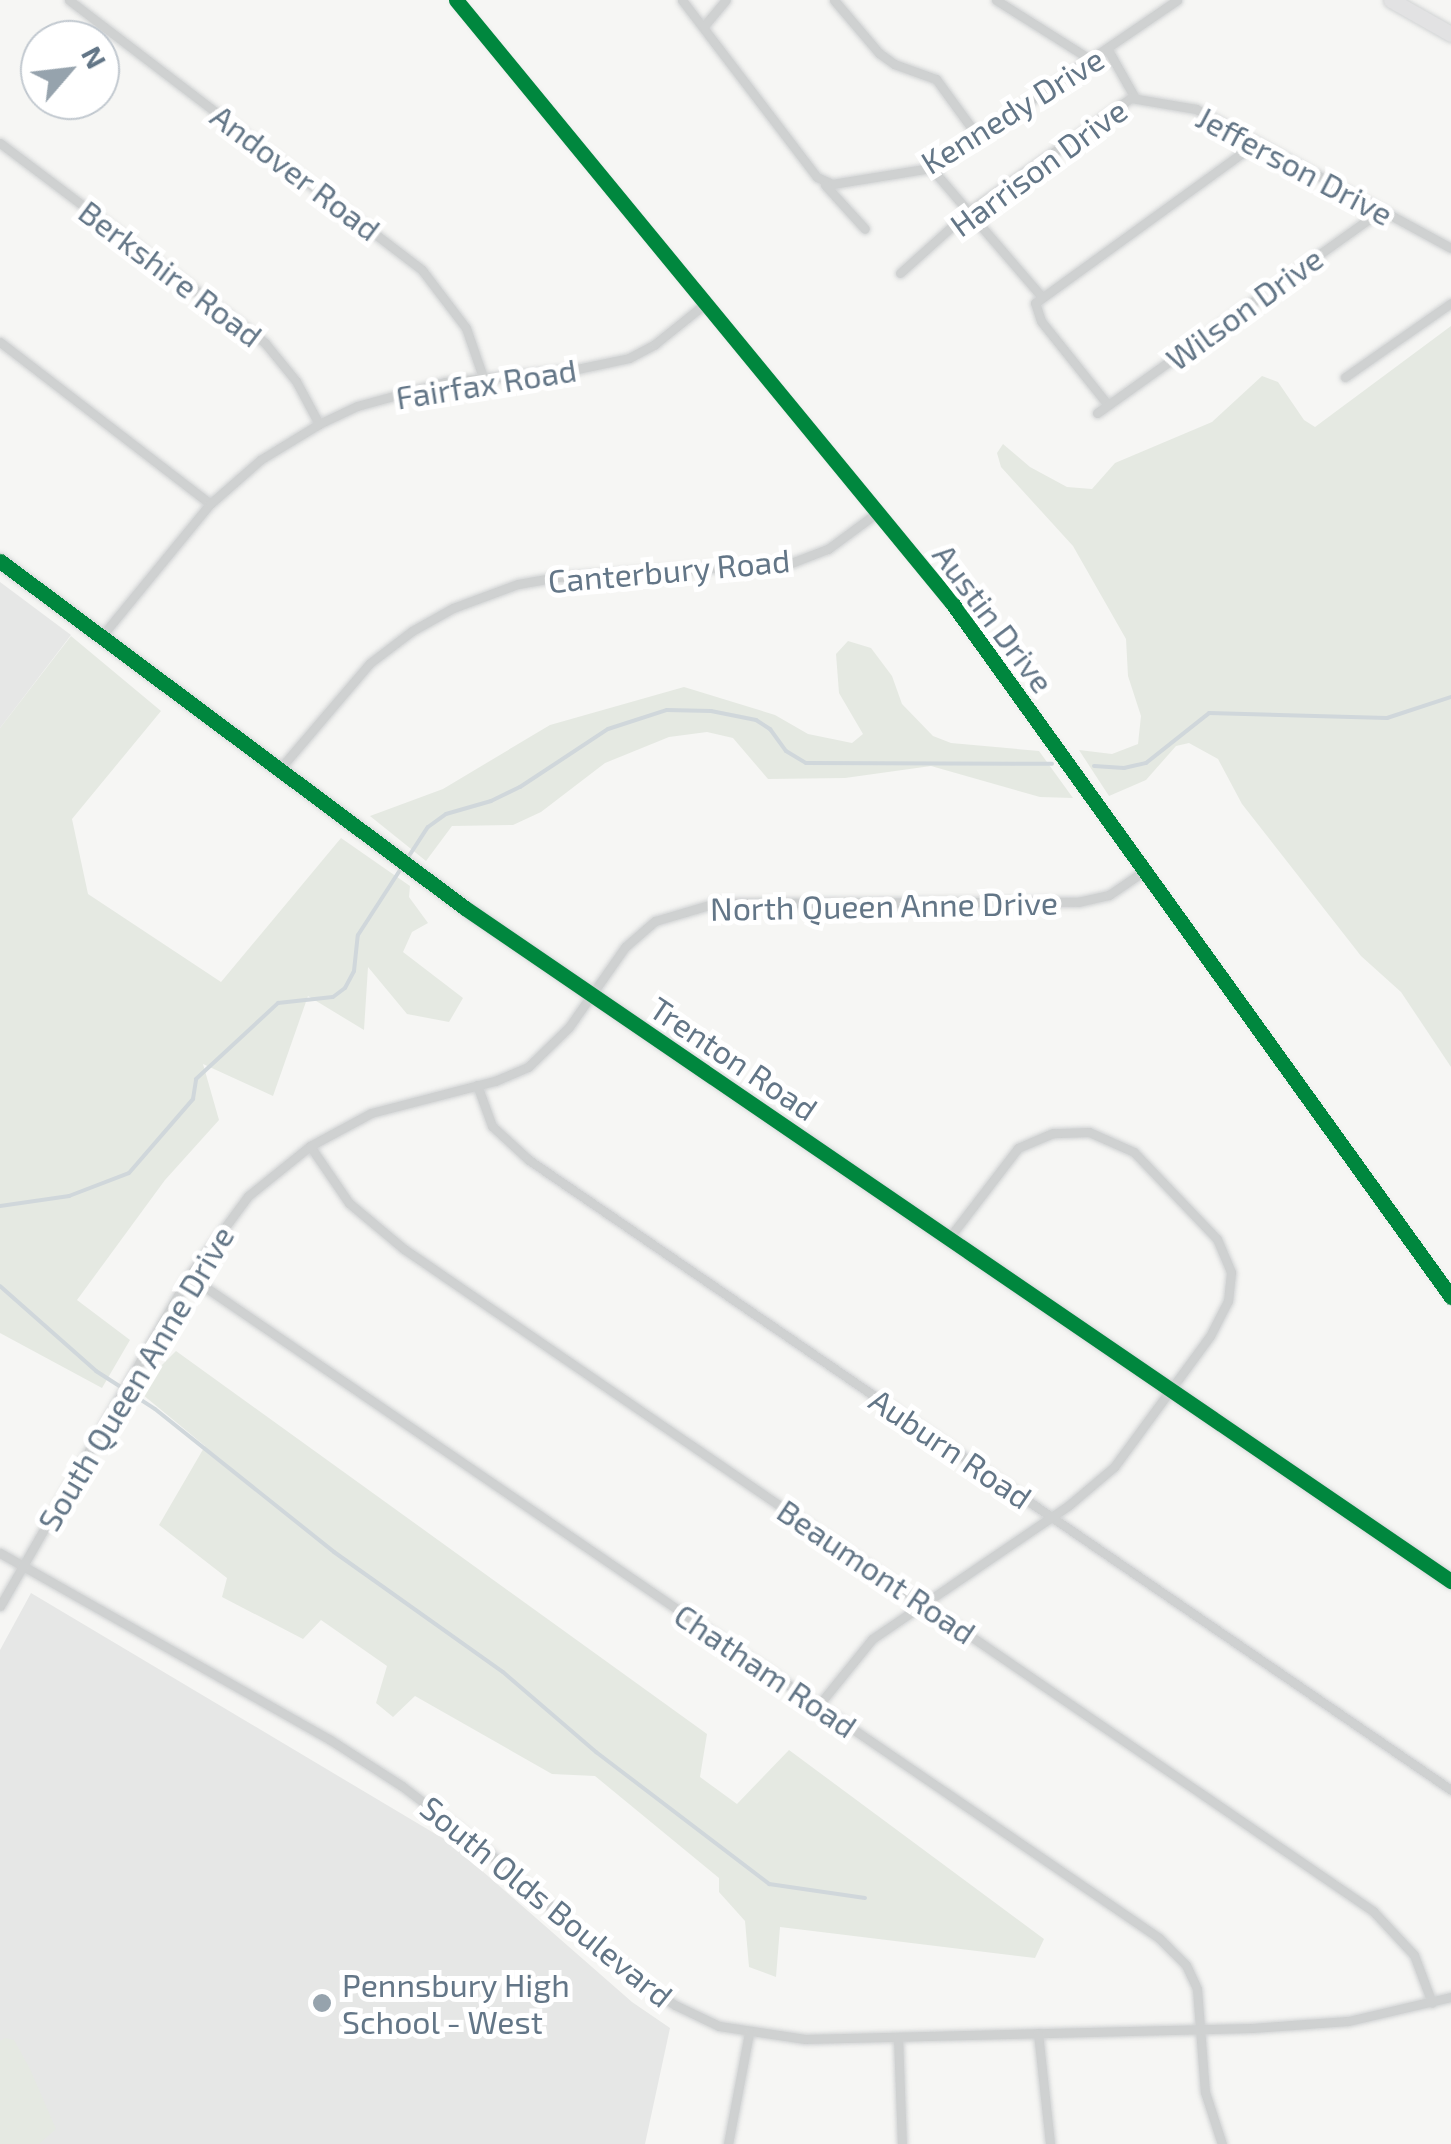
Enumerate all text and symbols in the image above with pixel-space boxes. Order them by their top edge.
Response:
north arrow [20,20,120,120]
street label: Kennedy Drive [913,38,1111,182]
text: N [75,40,114,74]
street label: Harrison Drive [942,90,1134,244]
street label: Andover Road [204,96,388,248]
street label: Jefferson Drive [1190,97,1400,233]
street label: Berkshire Road [72,192,270,354]
street label: Wilson Drive [1158,238,1330,378]
street label: Fairfax Road [393,350,579,416]
street label: Austin Drive [926,536,1062,700]
street label: Canterbury Road [546,540,792,600]
street label: North Queen Anne Drive [709,883,1059,927]
street label: Trenton Road [643,988,825,1128]
street label: South Queen Anne Drive [29,1218,241,1538]
street label: Auburn Road [863,1380,1039,1516]
street label: Beaumont Road [771,1491,983,1651]
street label: Chatham Road [668,1595,864,1745]
street label: South Olds Boulevard [413,1788,681,2014]
place label: Pennsbury High School - West [342,1966,570,2041]
marker: Pennsbury High School - West [311,1992,333,2014]

